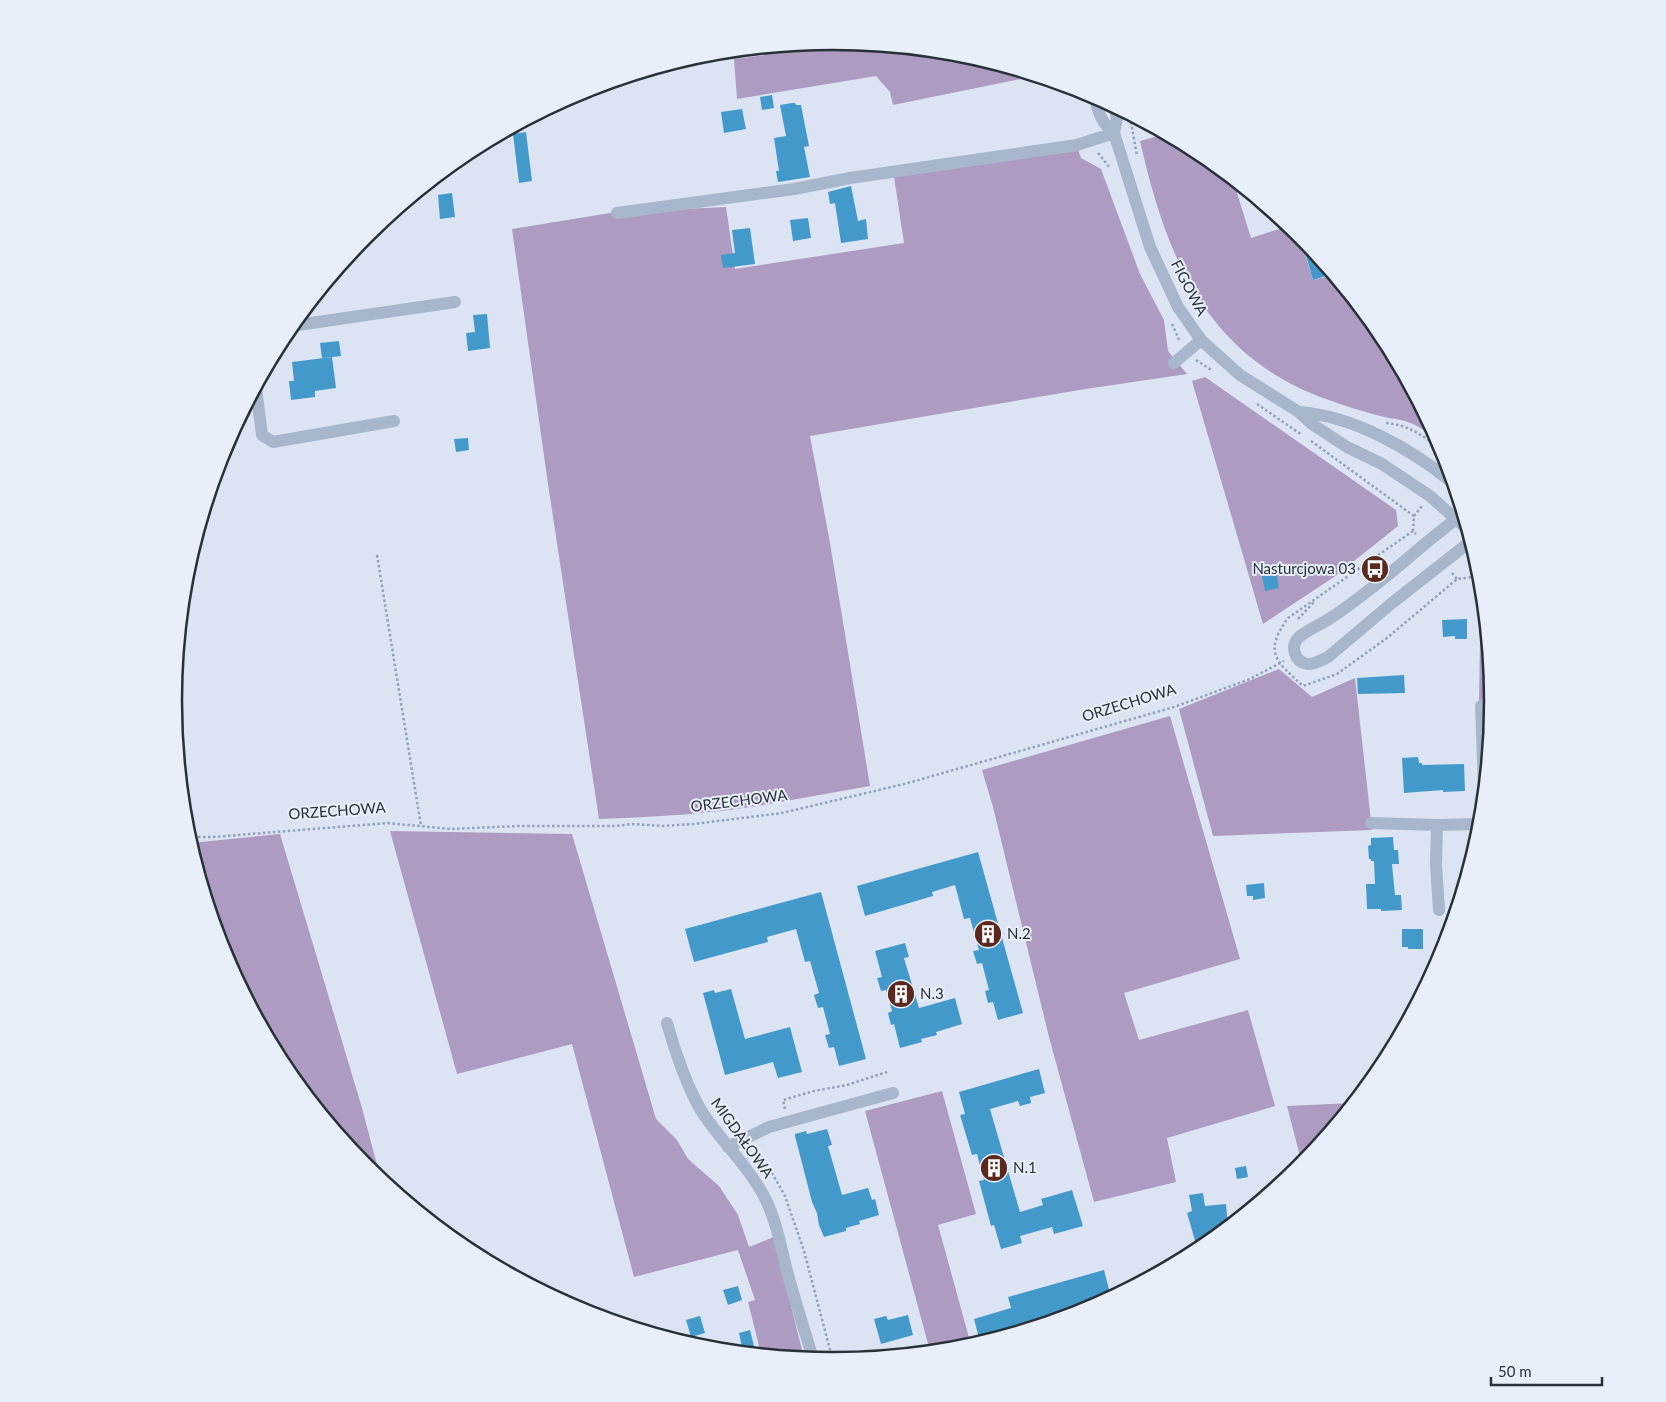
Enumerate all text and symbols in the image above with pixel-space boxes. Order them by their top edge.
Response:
street label: FIGOWA [1168,257,1212,319]
bus stop icon: Nasturcjowa 03 [1360,554,1390,584]
place label: Nasturcjowa 03 [1252,559,1356,577]
street label: ORZECHOWA [1080,679,1179,725]
street label: ORZECHOWA [690,785,789,815]
street label: ORZECHOWA [288,798,387,822]
building icon: N.2 [973,919,1003,949]
place label: N.2 [1007,924,1031,942]
building icon: N.3 [886,979,916,1009]
place label: N.3 [920,984,944,1002]
street label: MIGDAŁOWA [708,1094,778,1182]
building icon: N.1 [979,1153,1009,1183]
place label: N.1 [1013,1158,1037,1176]
scale bar [1491,1354,1602,1386]
text: 50 m [1498,1362,1532,1380]

